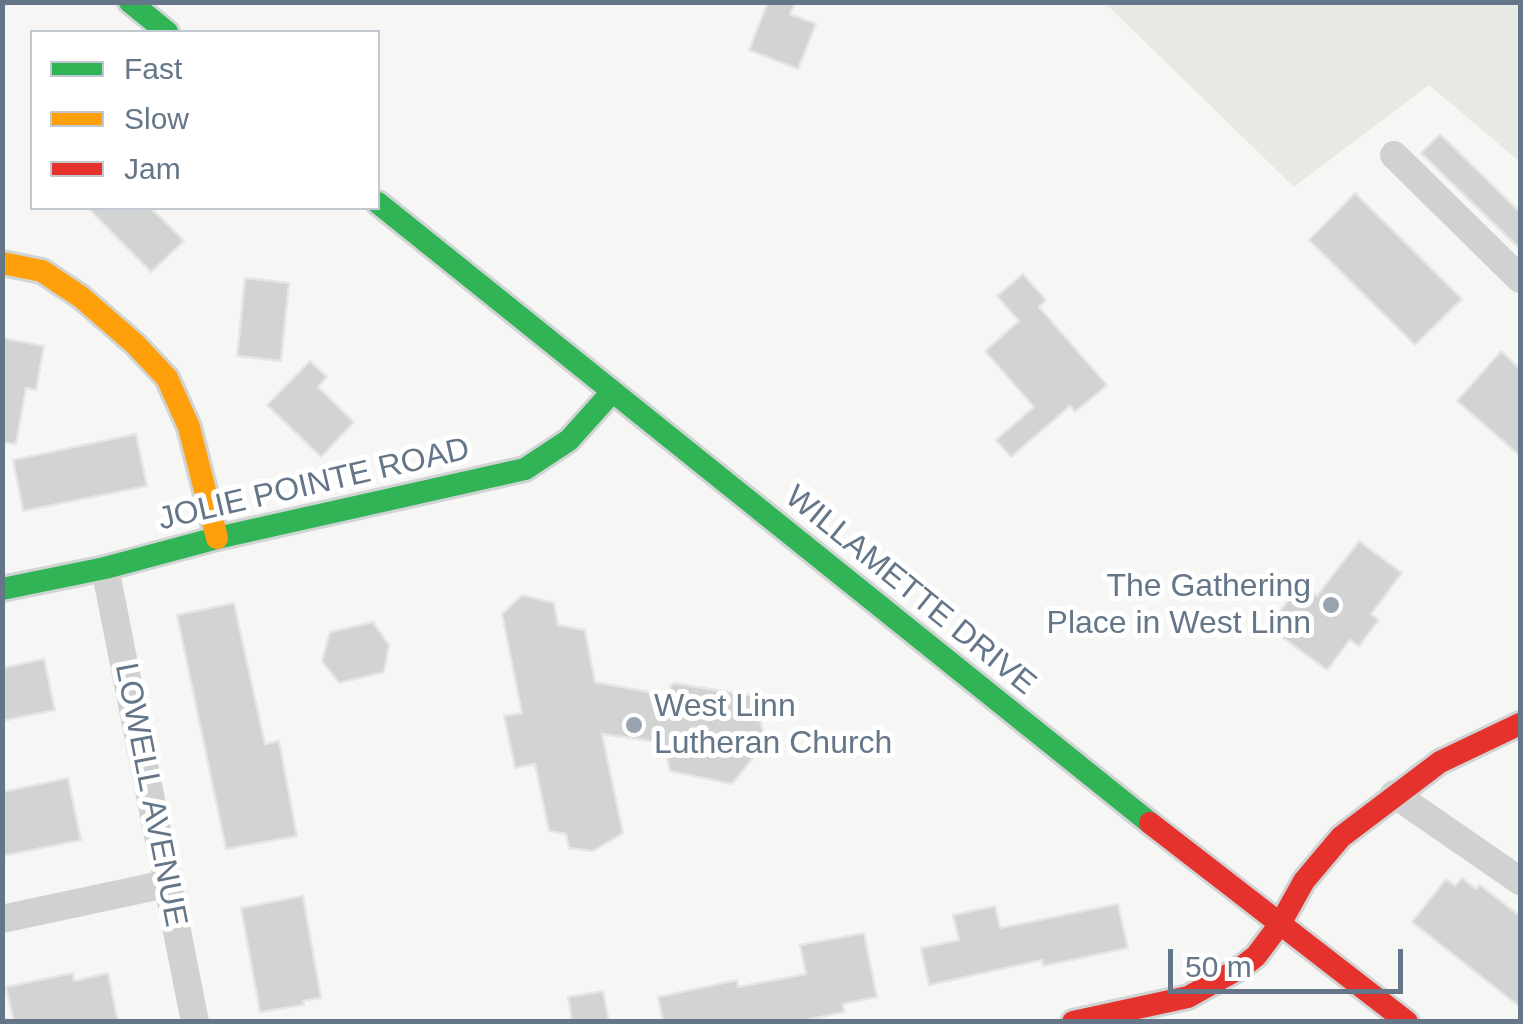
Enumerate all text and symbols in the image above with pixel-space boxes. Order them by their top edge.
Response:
legend [30,30,380,210]
text: Fast [124,52,182,85]
text: Slow [124,102,189,135]
text: Jam [124,152,181,185]
street label: JOLIE POINTE ROAD [155,430,473,540]
street label: WILLAMETTE DRIVE [777,478,1043,704]
place label: The Gathering Place in West Linn [1047,568,1311,643]
marker: The Gathering Place in West Linn [1320,594,1342,616]
street label: LOWELL AVENUE [106,660,194,930]
place label: West Linn Lutheran Church [654,688,892,763]
marker: West Linn Lutheran Church [623,714,645,736]
scale bar [1173,929,1408,991]
text: 50 m [1185,950,1252,983]

